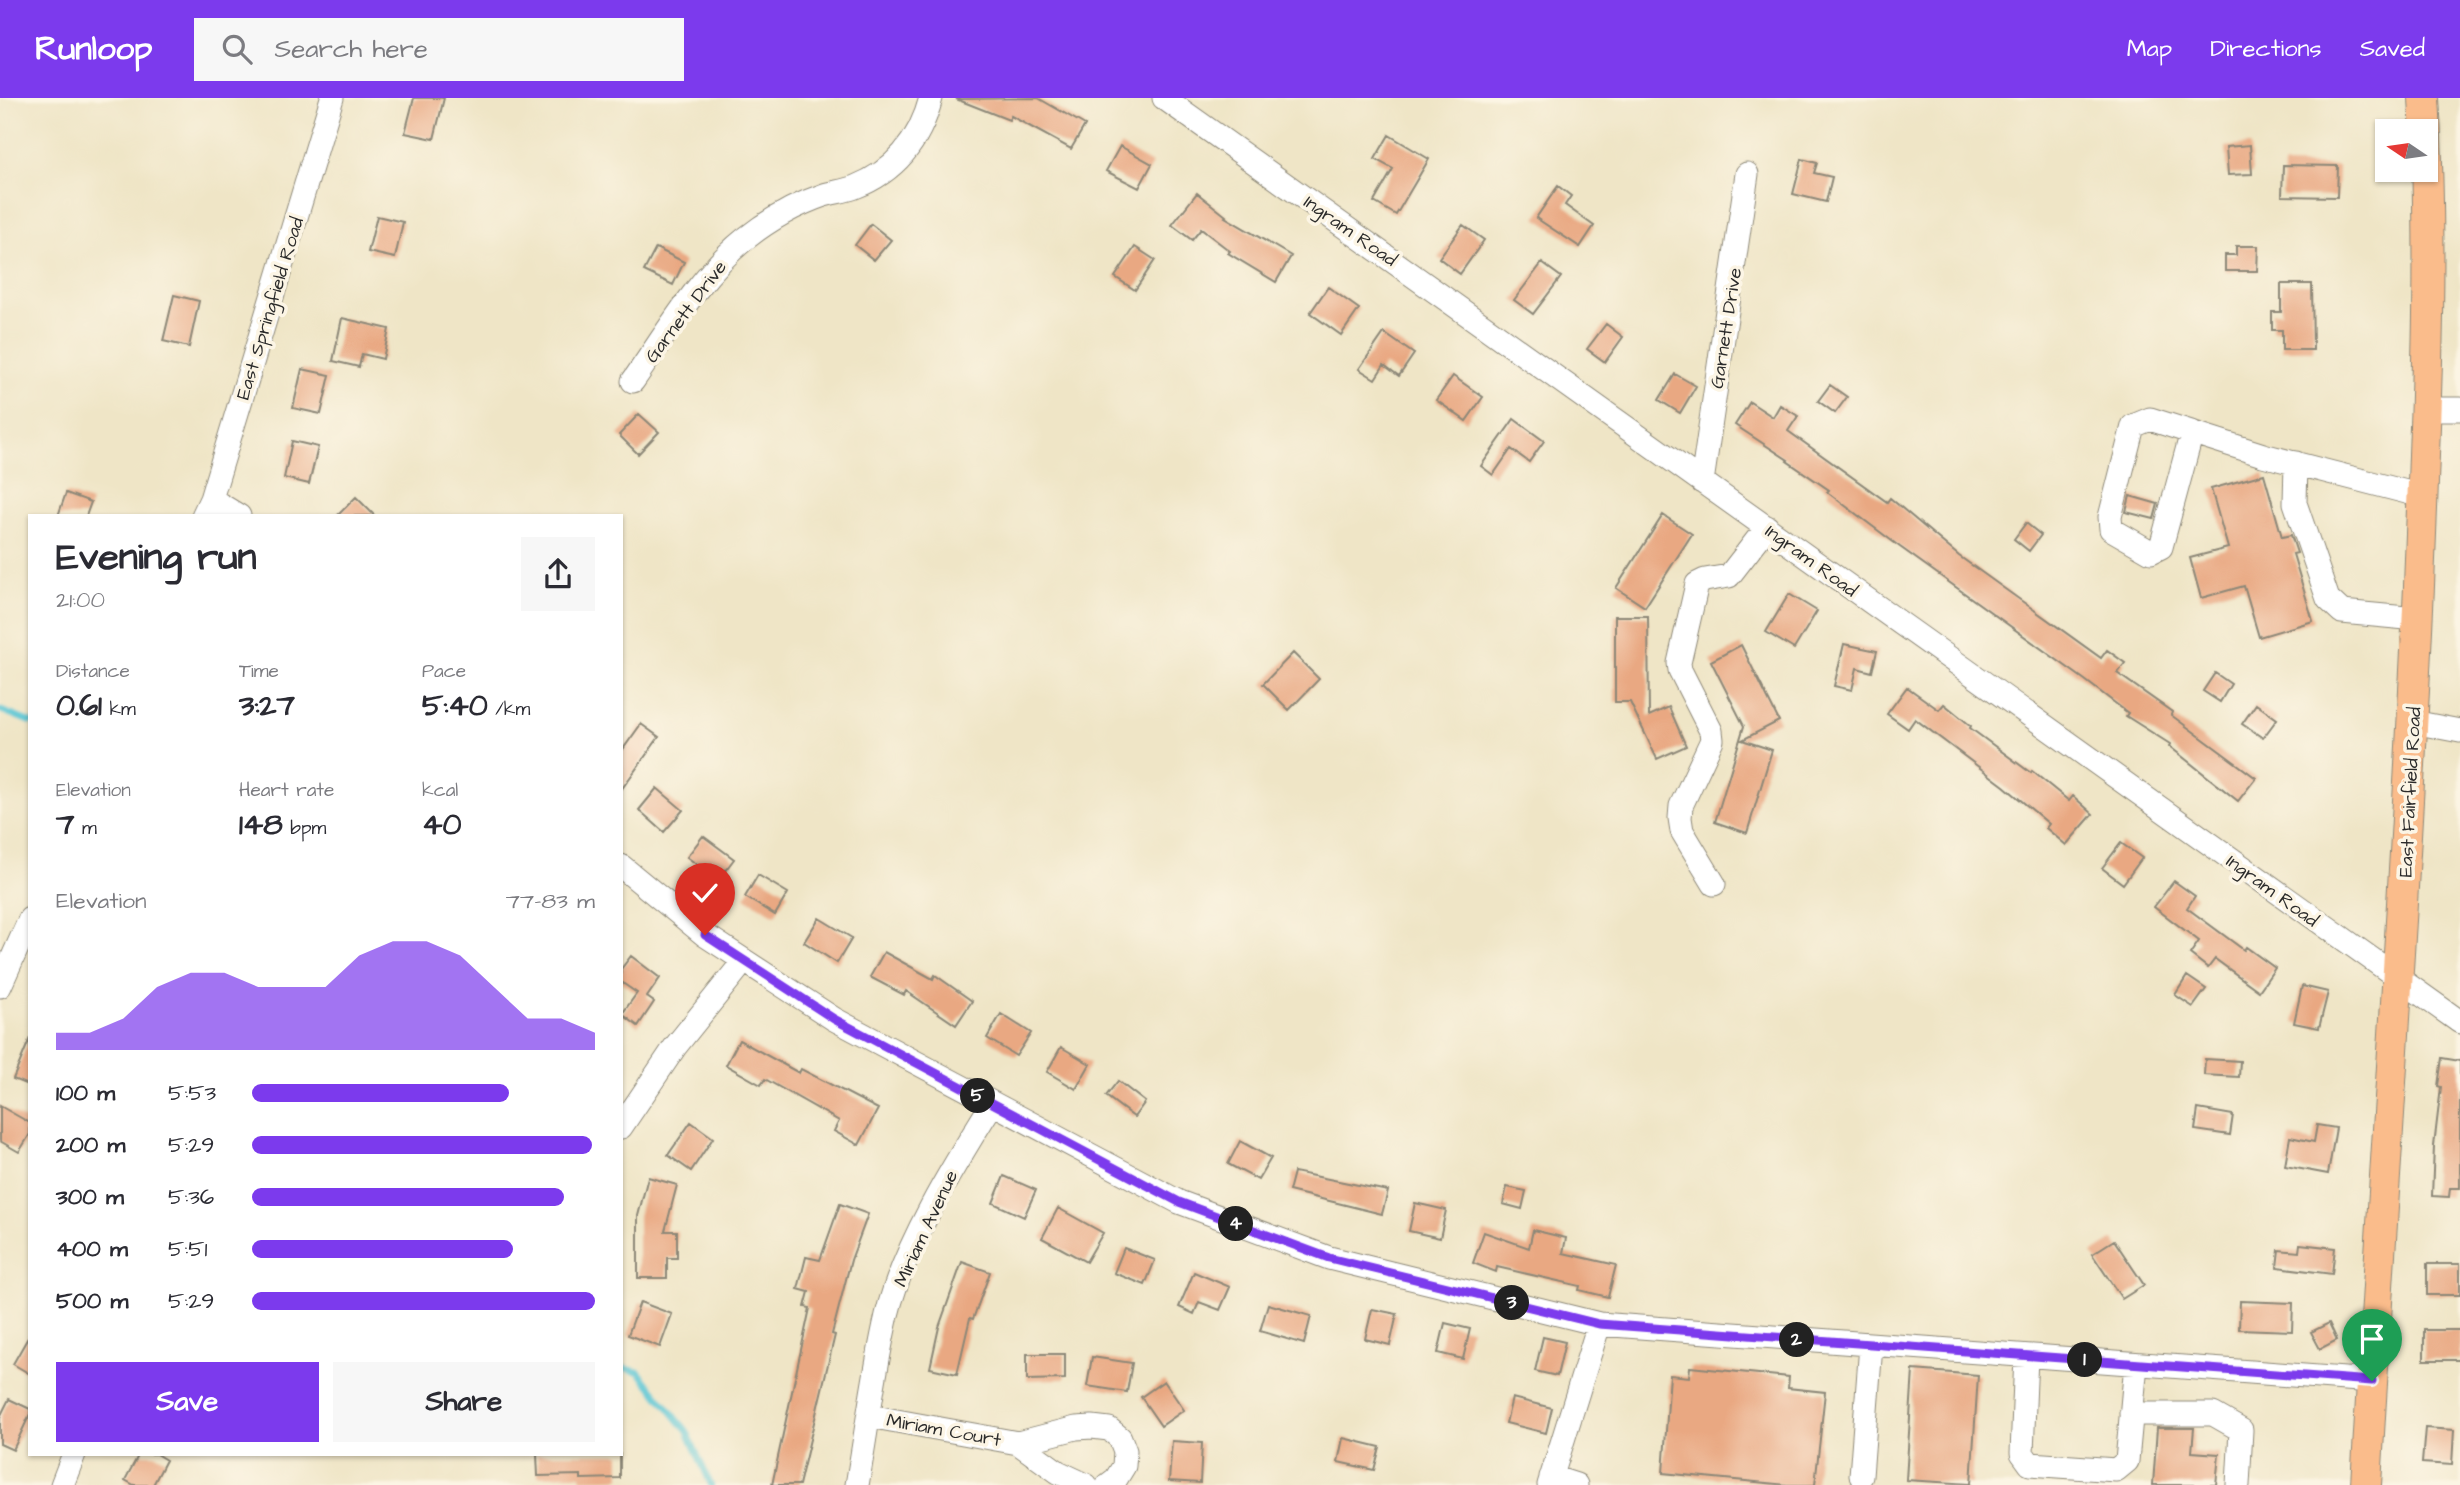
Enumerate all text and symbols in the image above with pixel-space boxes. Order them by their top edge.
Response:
search box [194,18,684,81]
text: Runloop [35,26,152,72]
icon: search [218,30,256,68]
text: Search here [274,31,428,67]
text: Map [2127,32,2172,66]
text: Directions [2210,32,2322,66]
text: Saved [2360,32,2425,66]
north arrow [2375,119,2438,182]
map controls [2375,119,2438,182]
street label: Ingram Road [1297,189,1402,274]
street label: East Springfield Road [230,214,312,403]
street label: Garnett Drive [639,255,734,369]
street label: Garnett Drive [1704,266,1749,391]
street label: Ingram Road [1759,518,1863,605]
text: Evening run [56,532,257,584]
button: share [521,537,595,611]
text: 21:00 [56,584,105,616]
text: Distance [56,658,130,685]
text: Time [239,658,279,685]
text: Pace [422,658,466,685]
text: 0.61 [56,685,102,727]
text: 3:27 [239,685,295,727]
text: 5:40 [422,685,488,727]
text: km [102,696,136,723]
text: /km [488,696,530,723]
street label: East Fairfield Road [2393,706,2428,878]
text: Elevation [56,777,131,804]
text: Heart rate [239,777,334,804]
text: kcal [422,777,458,804]
text: 7 [56,804,74,846]
text: 148 [239,804,283,846]
text: 40 [422,804,461,846]
text: m [74,815,97,842]
text: bpm [283,815,326,842]
street label: Ingram Road [2220,848,2324,935]
pin [675,863,735,935]
icon: check [686,874,724,912]
text: Elevation [56,885,147,917]
text: 77–83 m [506,885,595,917]
text: 100 m [56,1077,115,1109]
text: 5:53 [168,1077,216,1109]
pin: 5 [960,1079,996,1114]
text: 5 [971,1082,984,1109]
text: 200 m [56,1129,125,1161]
text: 5:29 [168,1129,214,1161]
street label: Miriam Avenue [888,1166,965,1291]
text: 300 m [56,1181,124,1213]
text: 5:36 [168,1181,214,1213]
pin: 4 [1218,1206,1254,1242]
text: 4 [1229,1210,1242,1237]
text: 400 m [56,1233,128,1265]
text: 5:51 [168,1233,207,1265]
text: 500 m [56,1285,128,1317]
text: 5:29 [168,1285,214,1317]
pin: 3 [1494,1286,1530,1320]
text: 3 [1507,1289,1516,1316]
pin [2342,1309,2402,1381]
icon: arrive [2353,1320,2391,1358]
pin: 2 [1780,1322,1814,1358]
text: 2 [1791,1326,1802,1353]
pin: 1 [2068,1342,2102,1378]
text: 1 [2083,1346,2086,1373]
button: Save [56,1362,319,1442]
button: Share [333,1362,595,1442]
street label: Miriam Court [884,1407,1003,1454]

